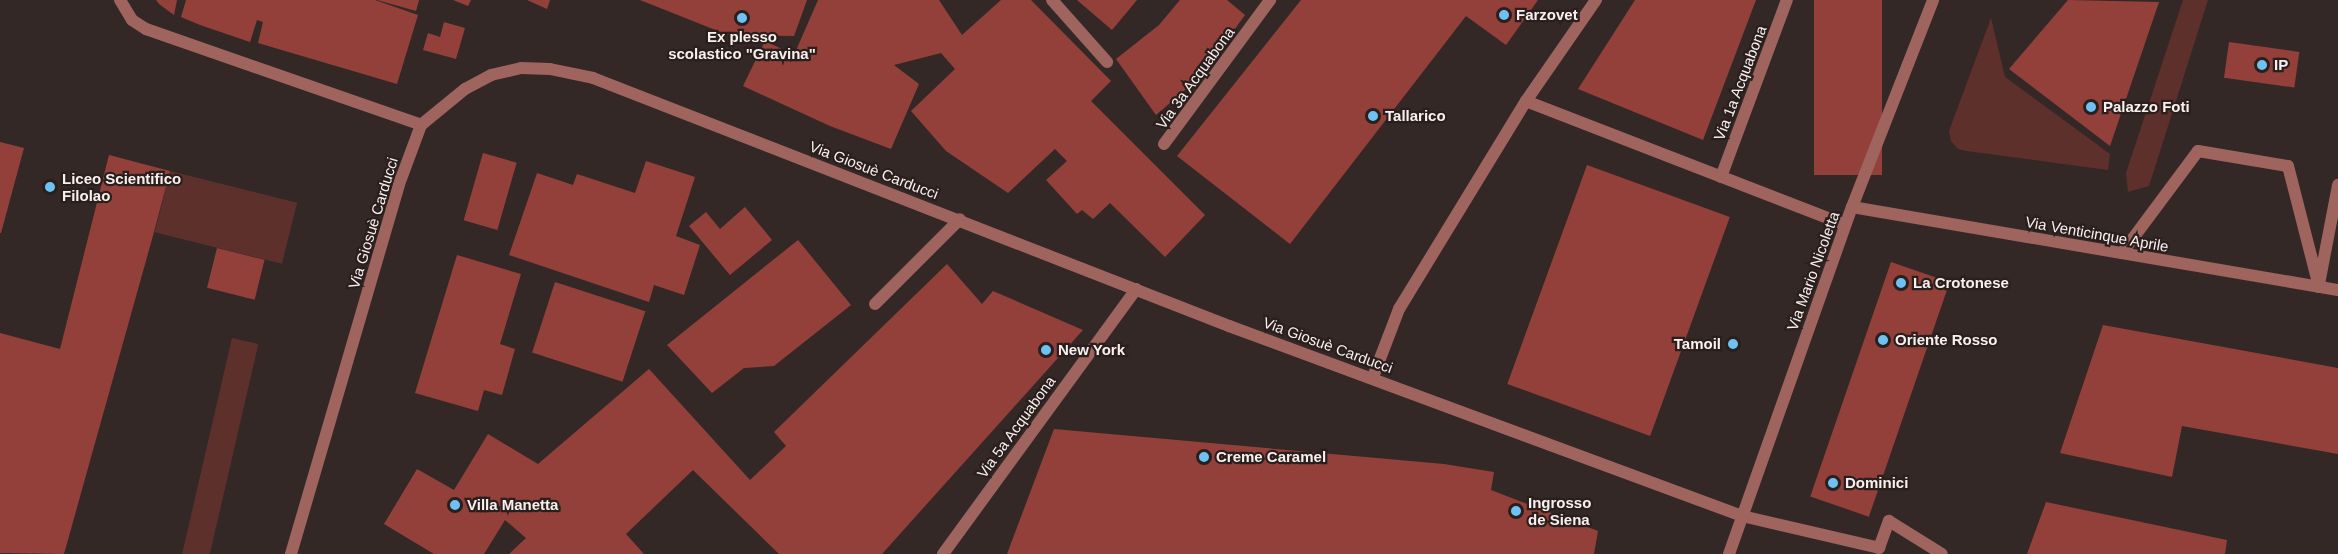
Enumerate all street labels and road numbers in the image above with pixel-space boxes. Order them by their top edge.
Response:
street label: Via 3a Acquabona [1152,23,1238,133]
street label: Via 1a Acquabona [1710,23,1770,143]
street label: Via Giosuè Carducci [807,137,941,203]
street label: Via Giosuè Carducci [344,155,402,291]
street label: Via Mario Nicoletta [1783,209,1843,333]
street label: Via Venticinque Aprile [2024,212,2170,256]
street label: Via Giosuè Carducci [1261,313,1395,377]
street label: Via 5a Acquabona [973,372,1059,482]

